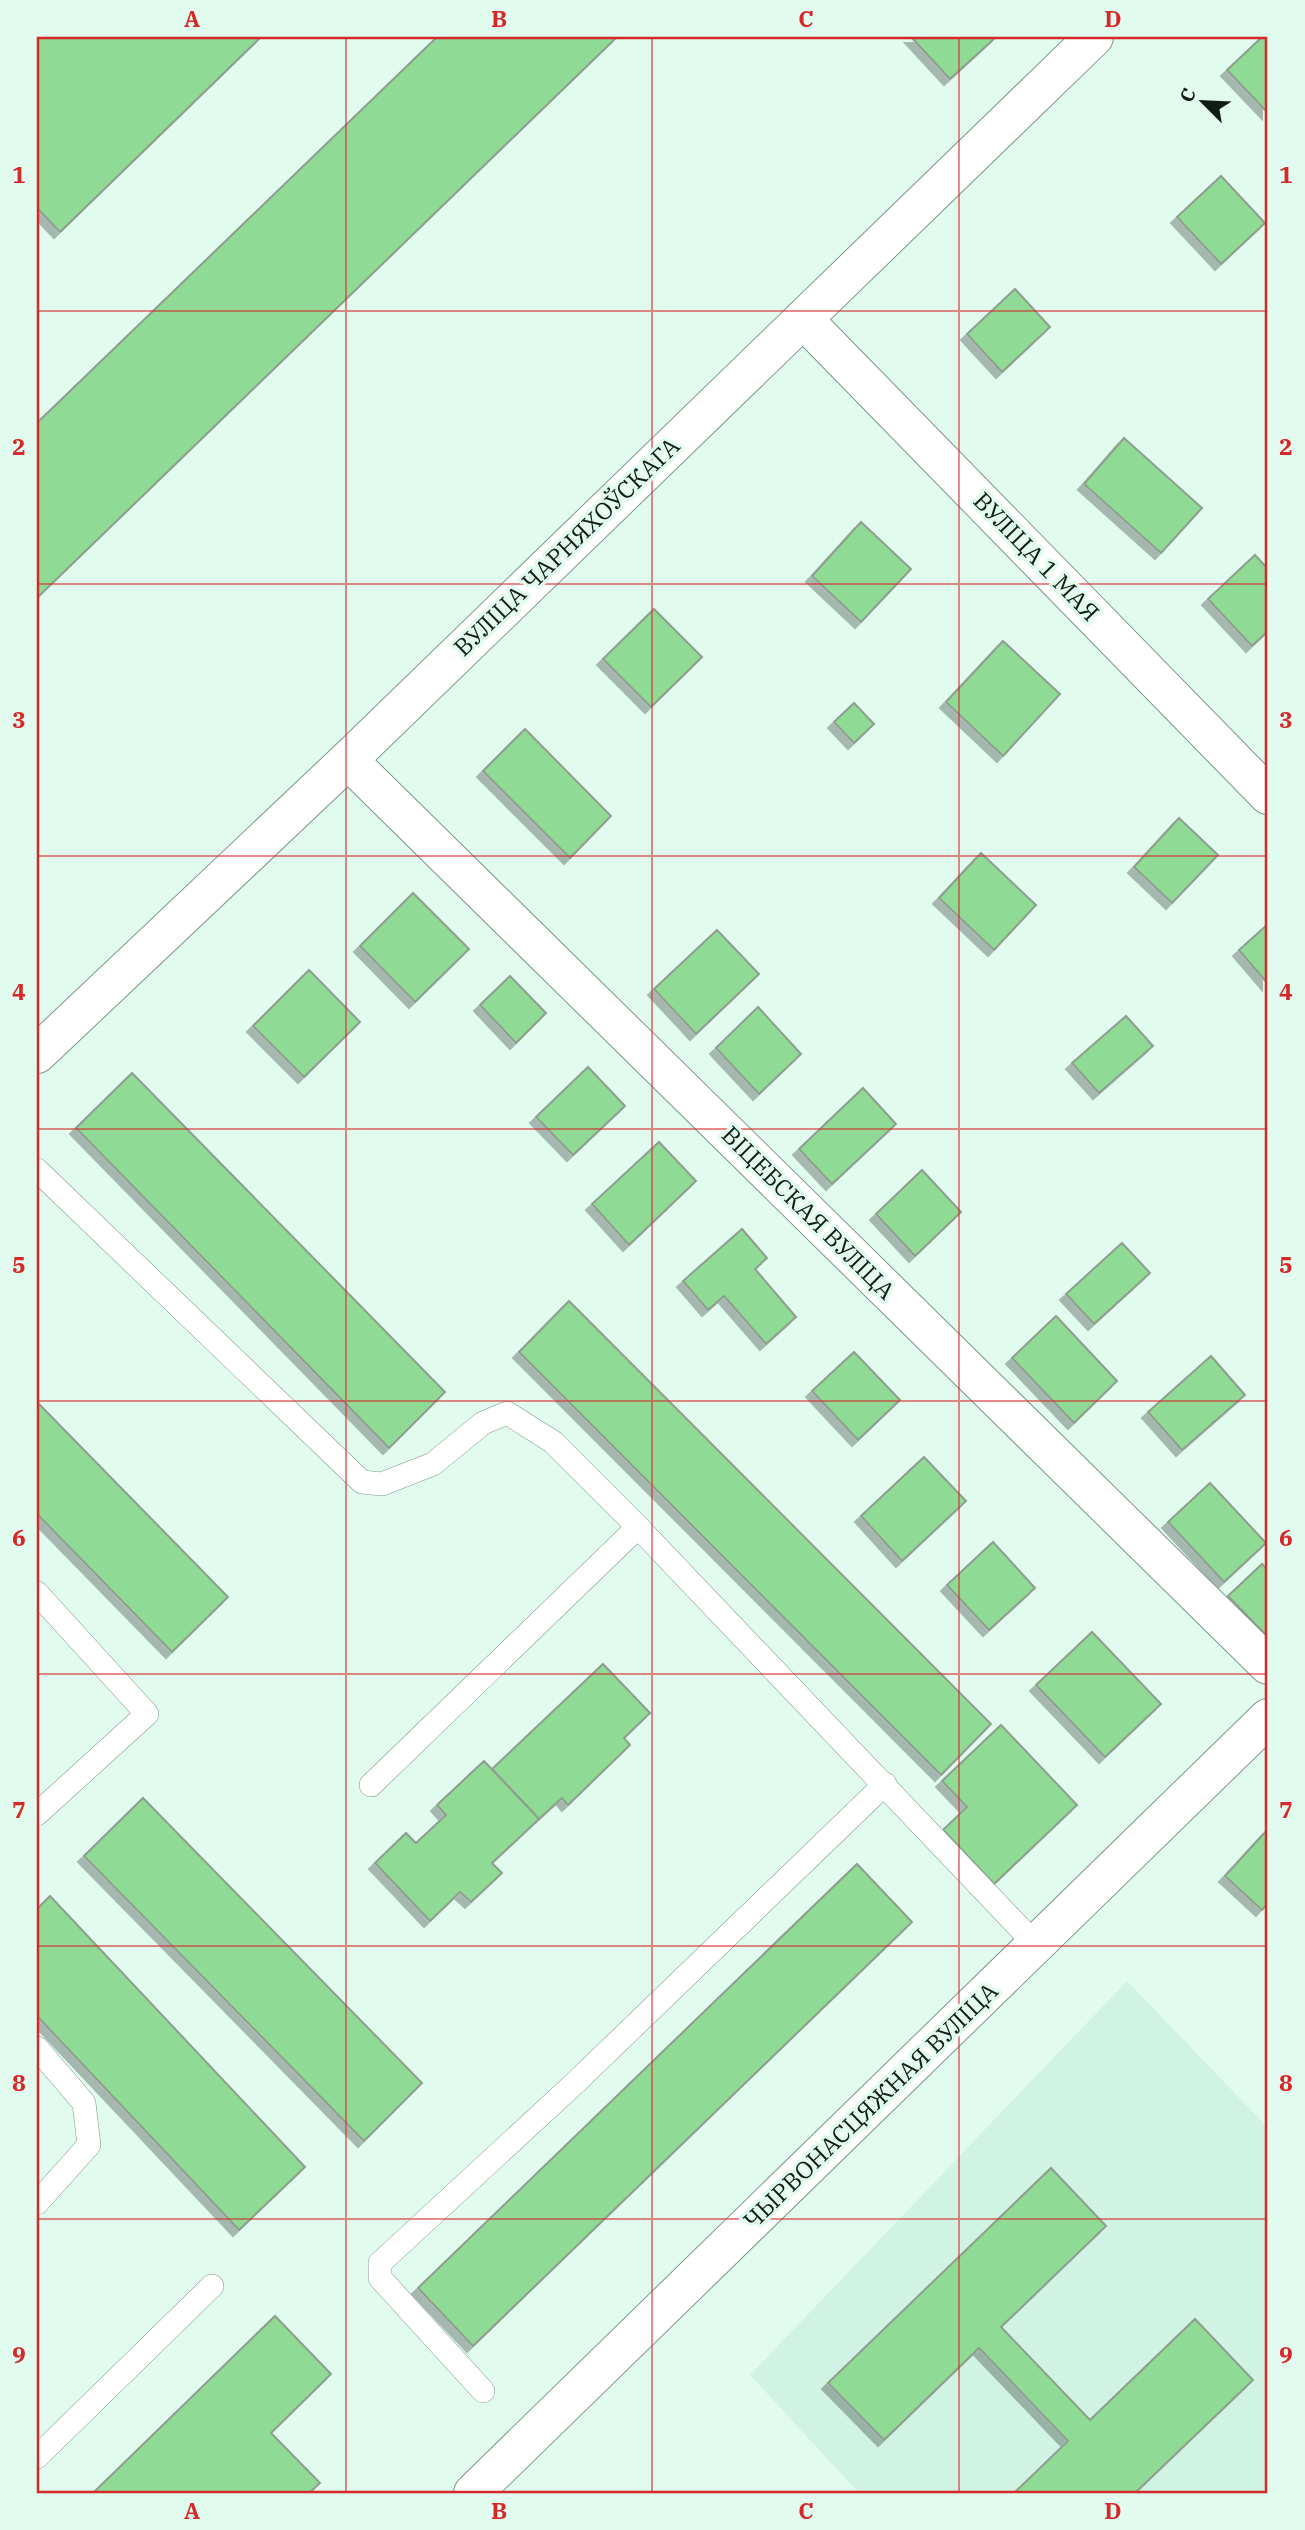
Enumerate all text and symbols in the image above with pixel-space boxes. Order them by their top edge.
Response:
text: A [184,3,200,33]
text: B [491,3,507,33]
text: C [798,3,814,33]
text: D [1104,3,1122,33]
north arrow [1168,66,1238,136]
text: С [1174,84,1201,106]
text: 1 [12,159,26,189]
text: 1 [1279,159,1293,189]
street label: ВУЛІЦА ЧАРНЯХОЎСКАГА [446,429,687,663]
text: 2 [12,431,26,461]
text: 2 [1279,431,1293,461]
street label: ВУЛІЦА 1 МАЯ [967,485,1107,628]
text: 3 [12,704,26,734]
text: 3 [1279,704,1293,734]
text: 4 [12,976,26,1006]
text: 4 [1279,976,1293,1006]
street label: ВІЦЕБСКАЯ ВУЛІЦА [715,1119,903,1306]
text: 5 [12,1249,26,1279]
text: 5 [1279,1249,1293,1279]
text: 6 [12,1522,26,1552]
text: 6 [1279,1522,1293,1552]
text: 7 [12,1794,26,1824]
text: 7 [1279,1794,1293,1824]
street label: ЧЫРВОНАСЦЯЖНАЯ ВУЛІЦА [736,1974,1005,2236]
text: 8 [12,2067,26,2097]
text: 8 [1279,2067,1293,2097]
text: 9 [12,2339,26,2369]
text: 9 [1279,2339,1293,2369]
text: A [184,2495,200,2525]
text: B [491,2495,507,2525]
text: C [798,2495,814,2525]
text: D [1104,2495,1122,2525]

